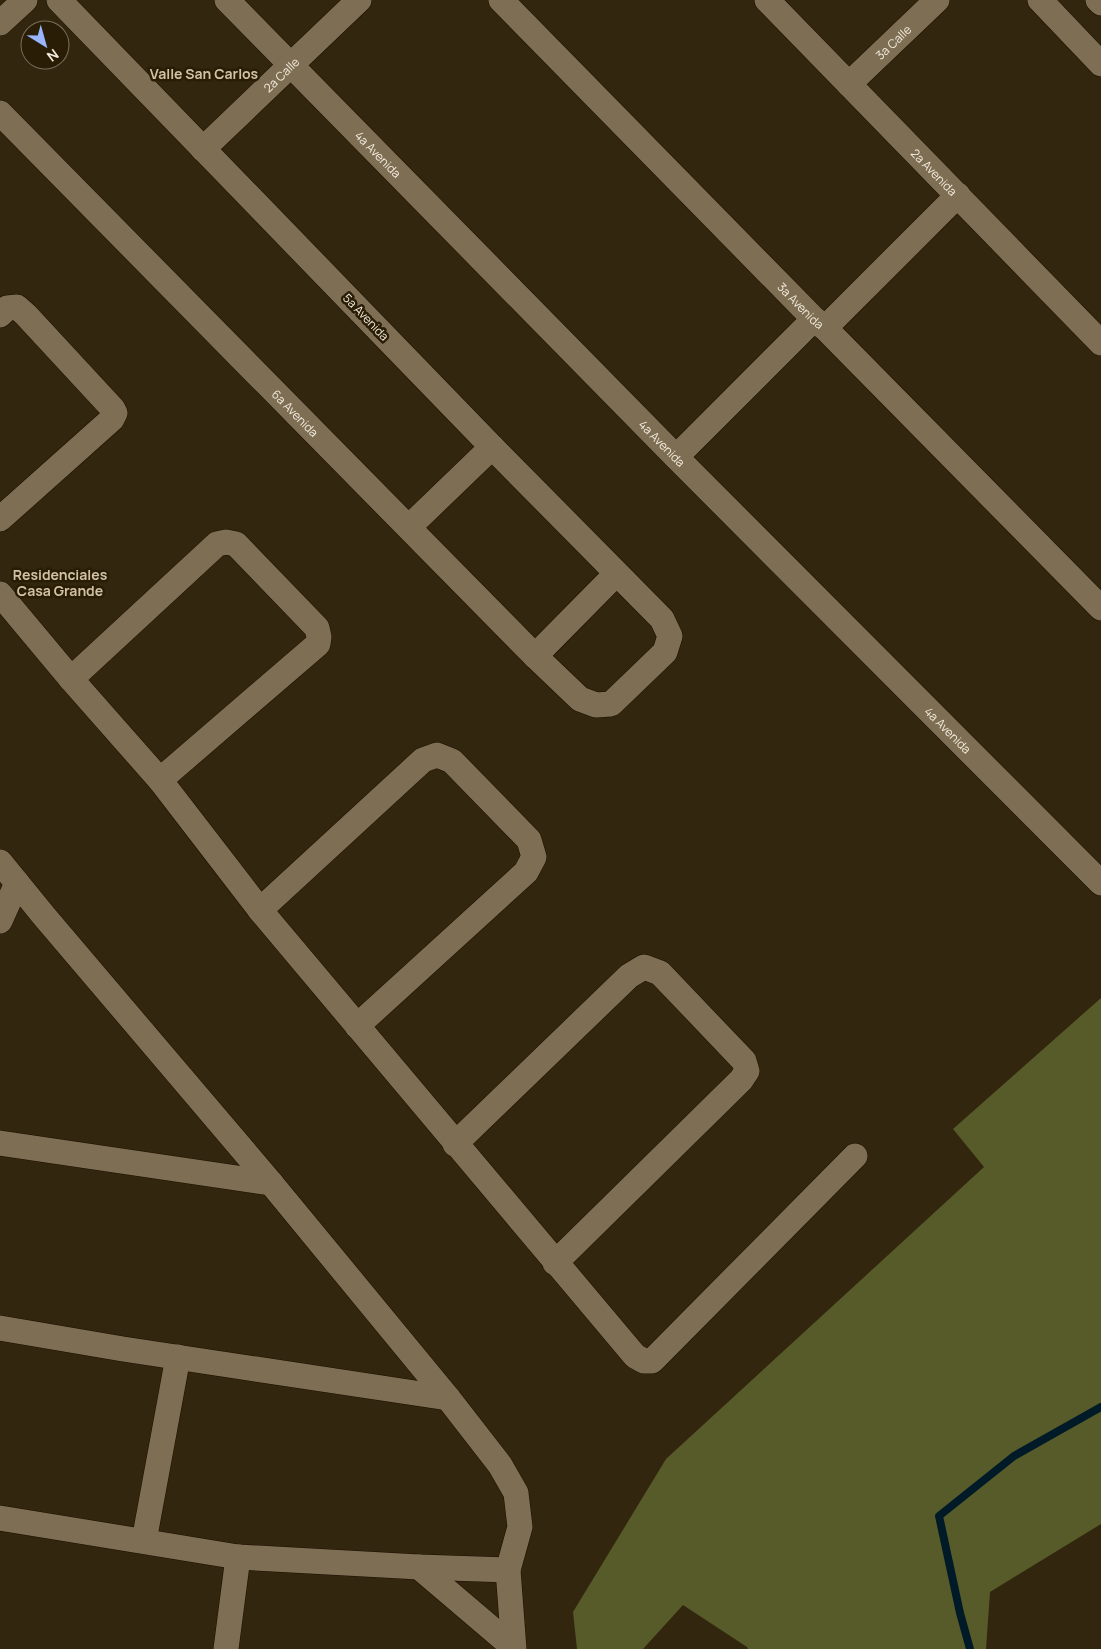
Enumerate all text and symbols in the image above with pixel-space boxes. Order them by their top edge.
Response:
north arrow [20,20,70,70]
street label: 3a Calle [871,21,915,63]
text: N [43,45,63,66]
street label: 2a Calle [259,53,303,96]
district label: Valle San Carlos [150,64,259,83]
street label: 4a Avenida [351,127,405,181]
street label: 2a Avenida [908,145,961,199]
street label: 3a Avenida [774,278,828,332]
street label: 5a Avenida [339,290,393,344]
street label: 6a Avenida [268,386,323,440]
street label: 4a Avenida [635,416,689,470]
district label: Residenciales Casa Grande [13,565,108,600]
street label: 4a Avenida [921,703,975,757]

